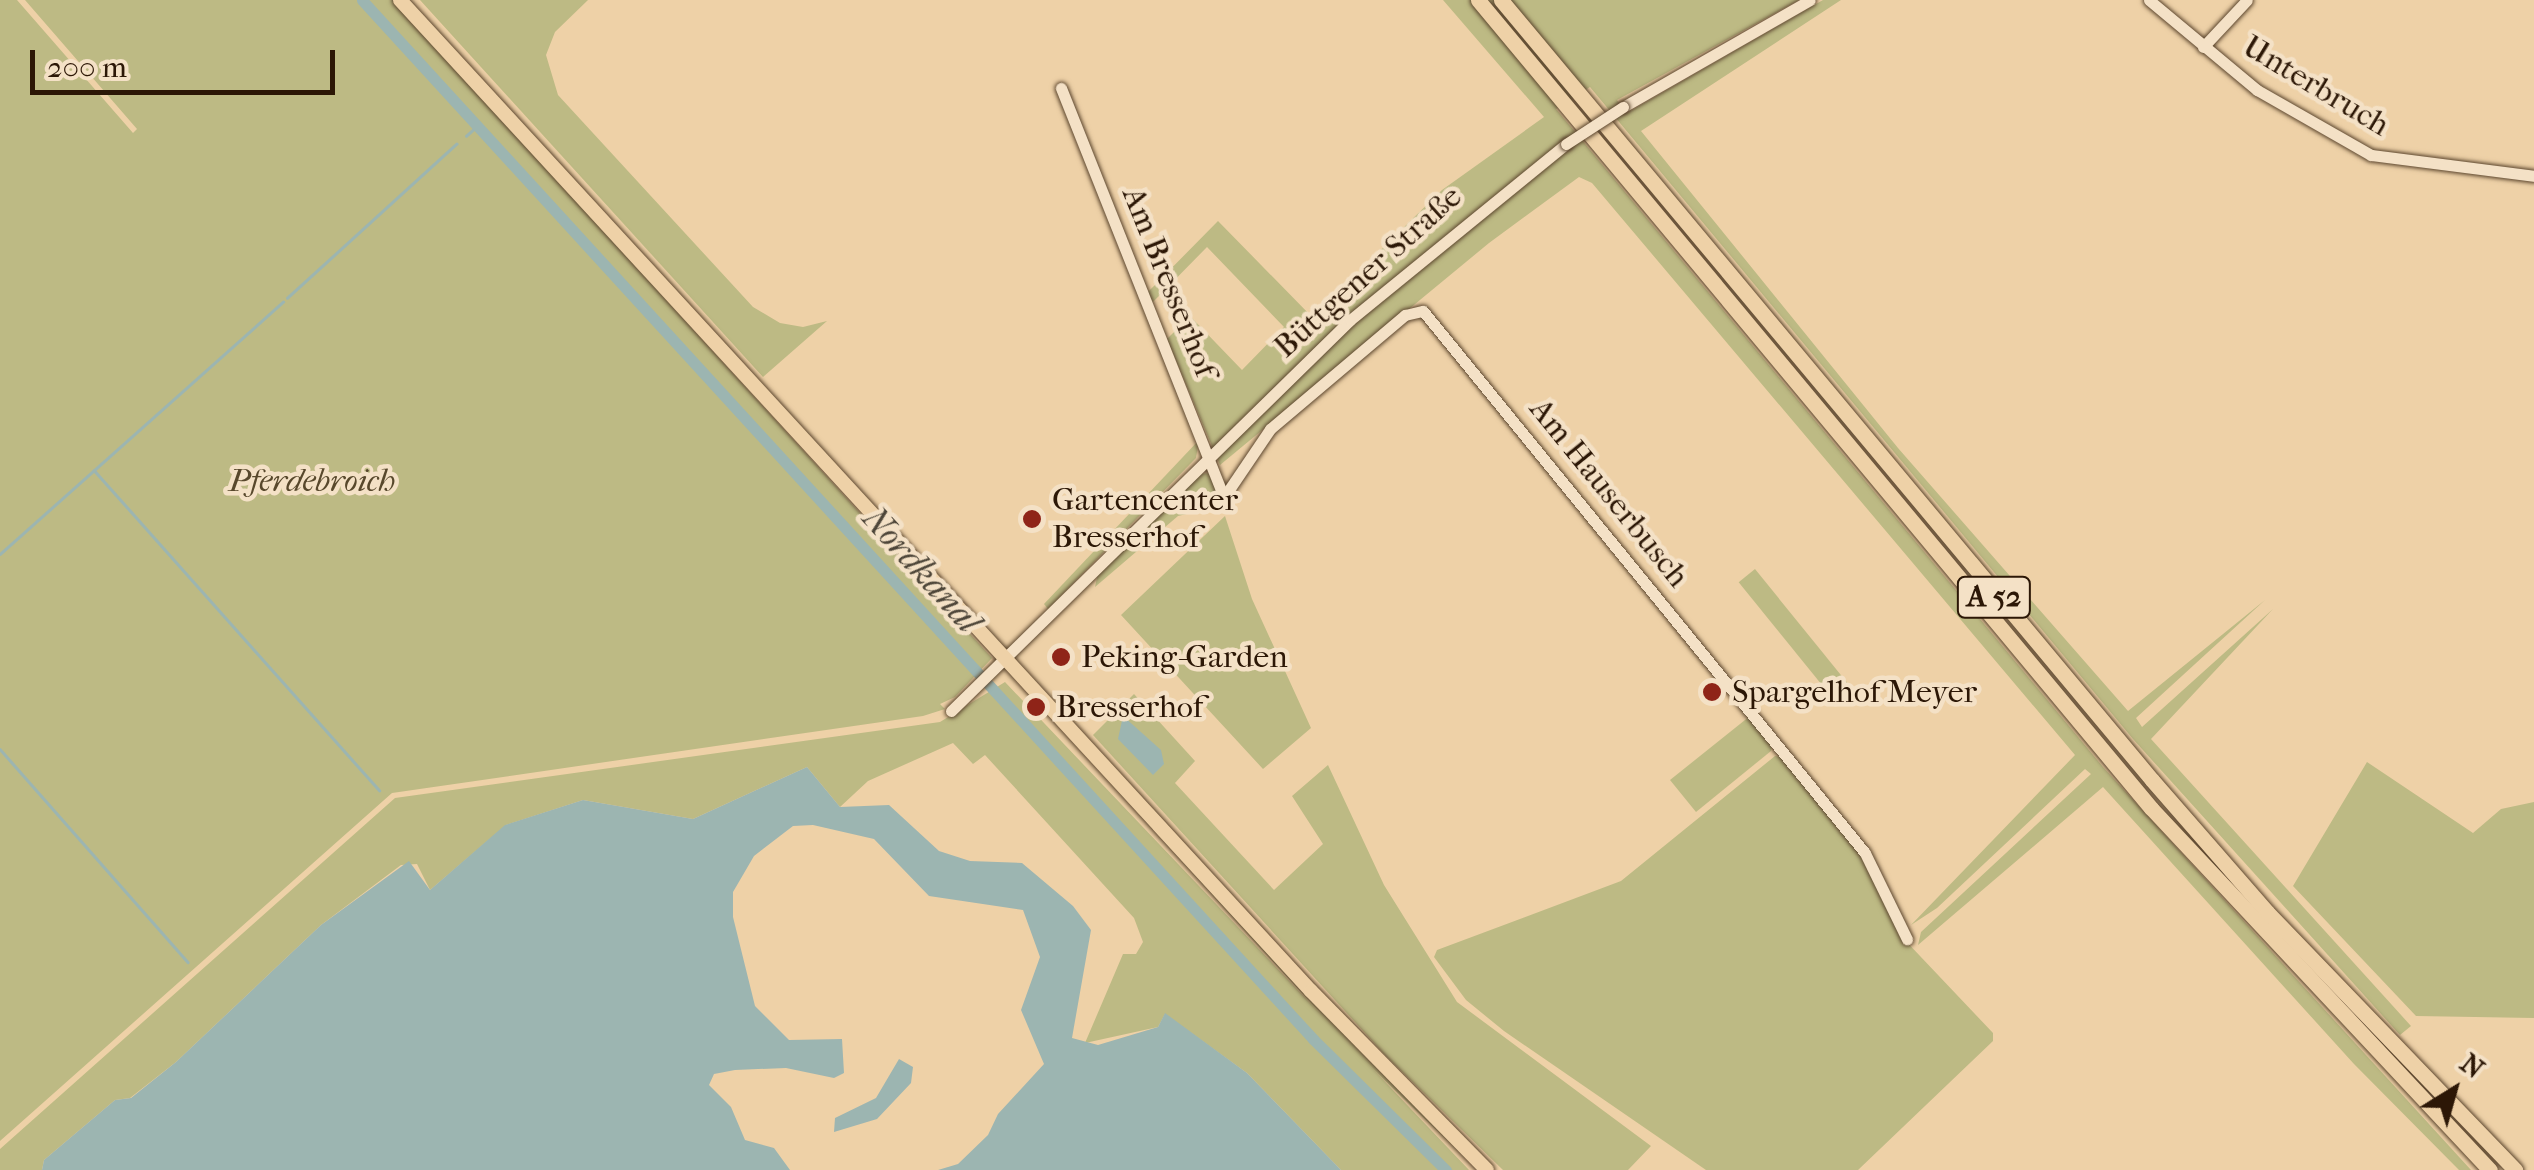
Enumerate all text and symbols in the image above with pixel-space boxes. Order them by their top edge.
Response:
street label: Unterbruch [2236,27,2396,145]
scale bar [35,30,340,92]
text: 200 m [47,50,127,85]
street label: Büttgener Straße [1266,178,1470,366]
street label: Am Bresserhof [1113,181,1225,383]
street label: Am Hauserbusch [1521,391,1697,595]
park label: Pferdebroich [229,462,395,500]
place label: Gartencenter Bresserhof [1052,482,1238,557]
water label: Nordkanal [853,498,989,642]
marker: Gartencenter Bresserhof [1021,508,1043,530]
road number: A 52 [1956,572,2032,622]
place label: Peking-Garden [1081,638,1288,676]
marker: Peking-Garden [1050,646,1072,668]
place label: Spargelhof Meyer [1732,673,1977,711]
marker: Spargelhof Meyer [1701,681,1723,703]
place label: Bresserhof [1056,688,1203,726]
marker: Bresserhof [1025,696,1047,718]
north arrow [2404,1040,2504,1140]
text: N [2454,1046,2491,1085]

